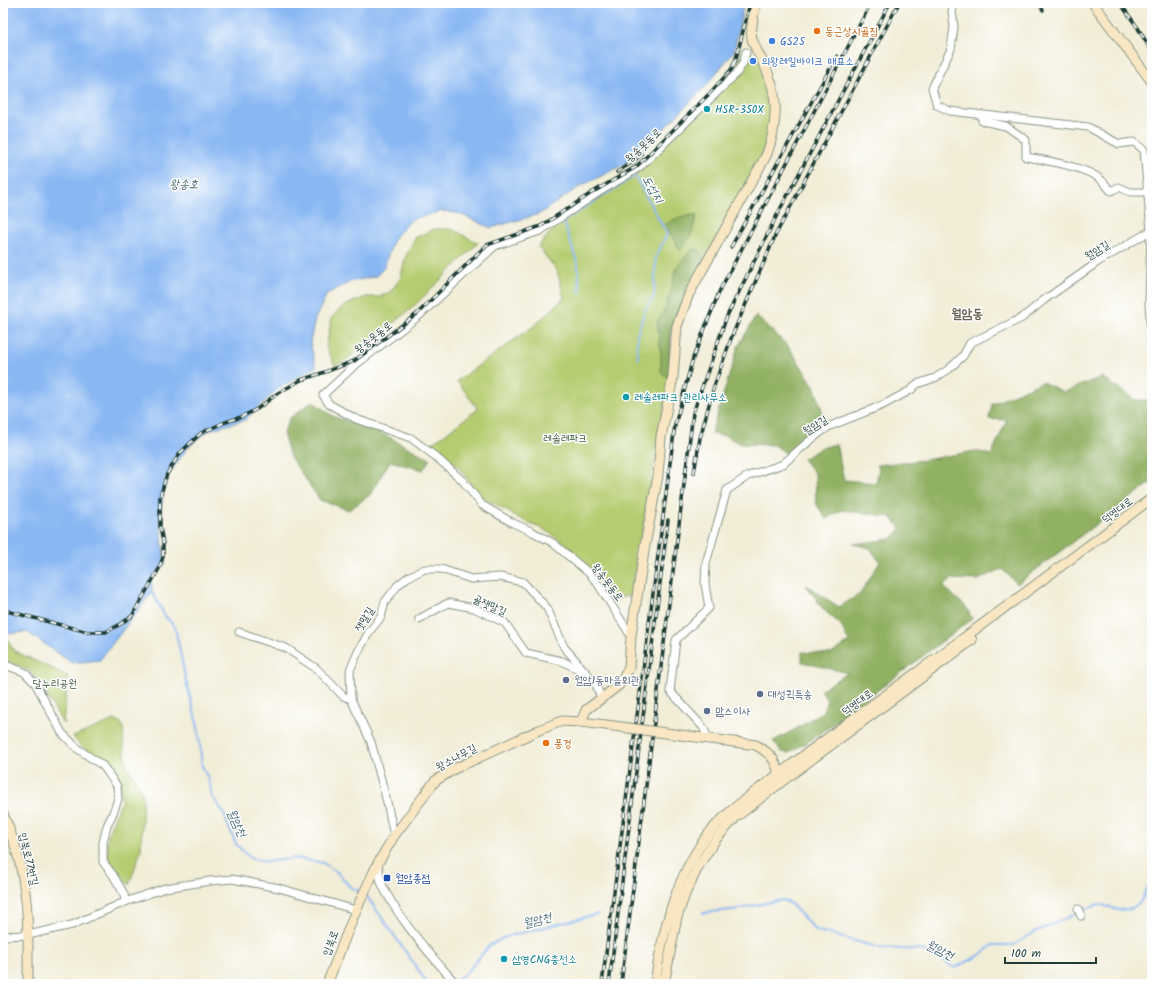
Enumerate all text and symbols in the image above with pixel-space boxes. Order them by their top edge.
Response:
place label: 둥근상시골집 [825,23,878,41]
marker: 둥근상시골집 [812,26,822,36]
place label: GS25 [780,33,806,51]
marker: GS25 [767,36,777,46]
place label: 의왕레일바이크 매표소 [761,53,854,71]
marker: 의왕레일바이크 매표소 [748,56,758,66]
place label: HSR-350X [715,101,764,119]
marker: HSR-350X [702,104,712,114]
street label: 왕송못동로 [621,124,666,167]
water label: 도섭지 [637,172,669,208]
water label: 왕송호 [170,175,199,194]
street label: 월암길 [1081,236,1114,266]
district label: 월암동 [951,304,983,325]
street label: 왕송못동로 [351,317,397,359]
place label: 레솔레파크 관리사무소 [634,389,727,407]
marker: 레솔레파크 관리사무소 [621,392,631,402]
street label: 월암길 [800,411,832,441]
park label: 레솔레파크 [543,430,587,448]
street label: 덕영대로 [1098,493,1137,529]
street label: 왕송못동로 [587,560,628,606]
street label: 골잿말길 [470,590,510,621]
street label: 잿말길 [350,603,379,636]
place label: 월암1동마을회관 [574,672,640,690]
park label: 달누리공원 [33,675,77,693]
marker: 월암1동마을회관 [561,675,571,685]
street label: 덕영대로 [838,685,877,720]
place label: 대성퀵특송 [768,686,812,704]
marker: 대성퀵특송 [755,689,765,699]
place label: 맘스이사 [715,703,751,721]
marker: 맘스이사 [702,706,712,716]
place label: 풍경 [554,735,572,753]
marker: 풍경 [541,738,551,748]
street label: 왕소나무길 [433,739,480,776]
water label: 월암천 [222,806,252,842]
street label: 입북로77번길 [13,831,43,888]
place label: 월암종점 [395,870,431,888]
marker: 월암종점 [382,873,392,883]
water label: 월암천 [521,907,555,933]
street label: 입북로 [318,928,344,959]
water label: 월암천 [923,936,958,966]
scale bar [1005,939,1096,965]
text: 100 m [1011,944,1042,963]
place label: 삼영CNG충전소 [512,951,577,969]
marker: 삼영CNG충전소 [499,954,509,964]

